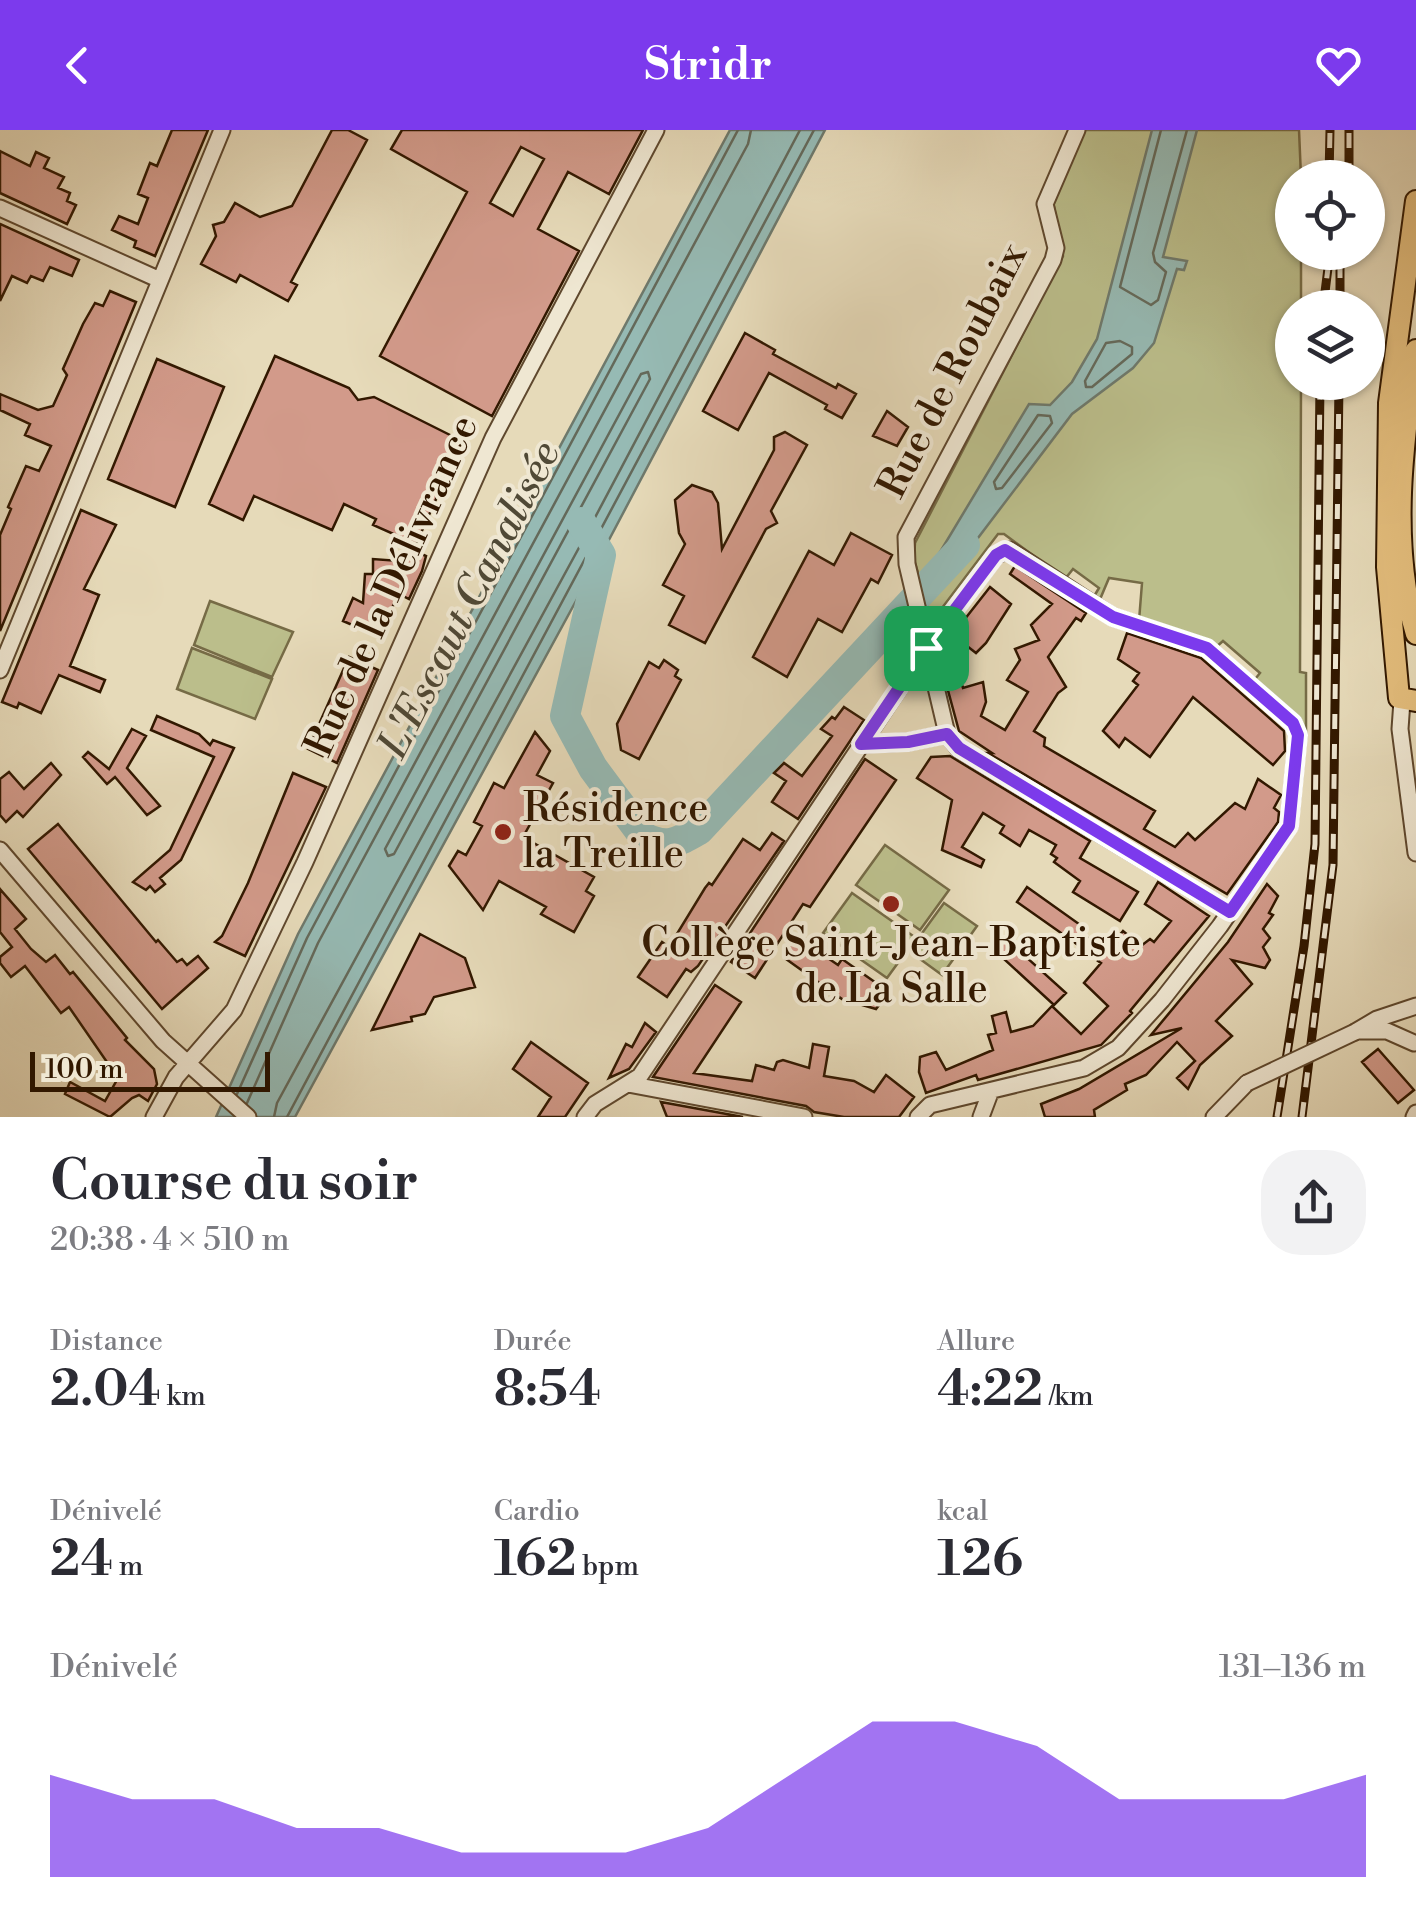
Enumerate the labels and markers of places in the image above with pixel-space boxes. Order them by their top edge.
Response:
pin [884,606,969,691]
place label: Résidence la Treille [523,784,708,880]
marker: Résidence la Treille [492,821,514,843]
marker: Collège Saint-Jean-Baptiste de La Salle [880,893,902,915]
place label: Collège Saint-Jean-Baptiste de La Salle [641,919,1141,1015]

